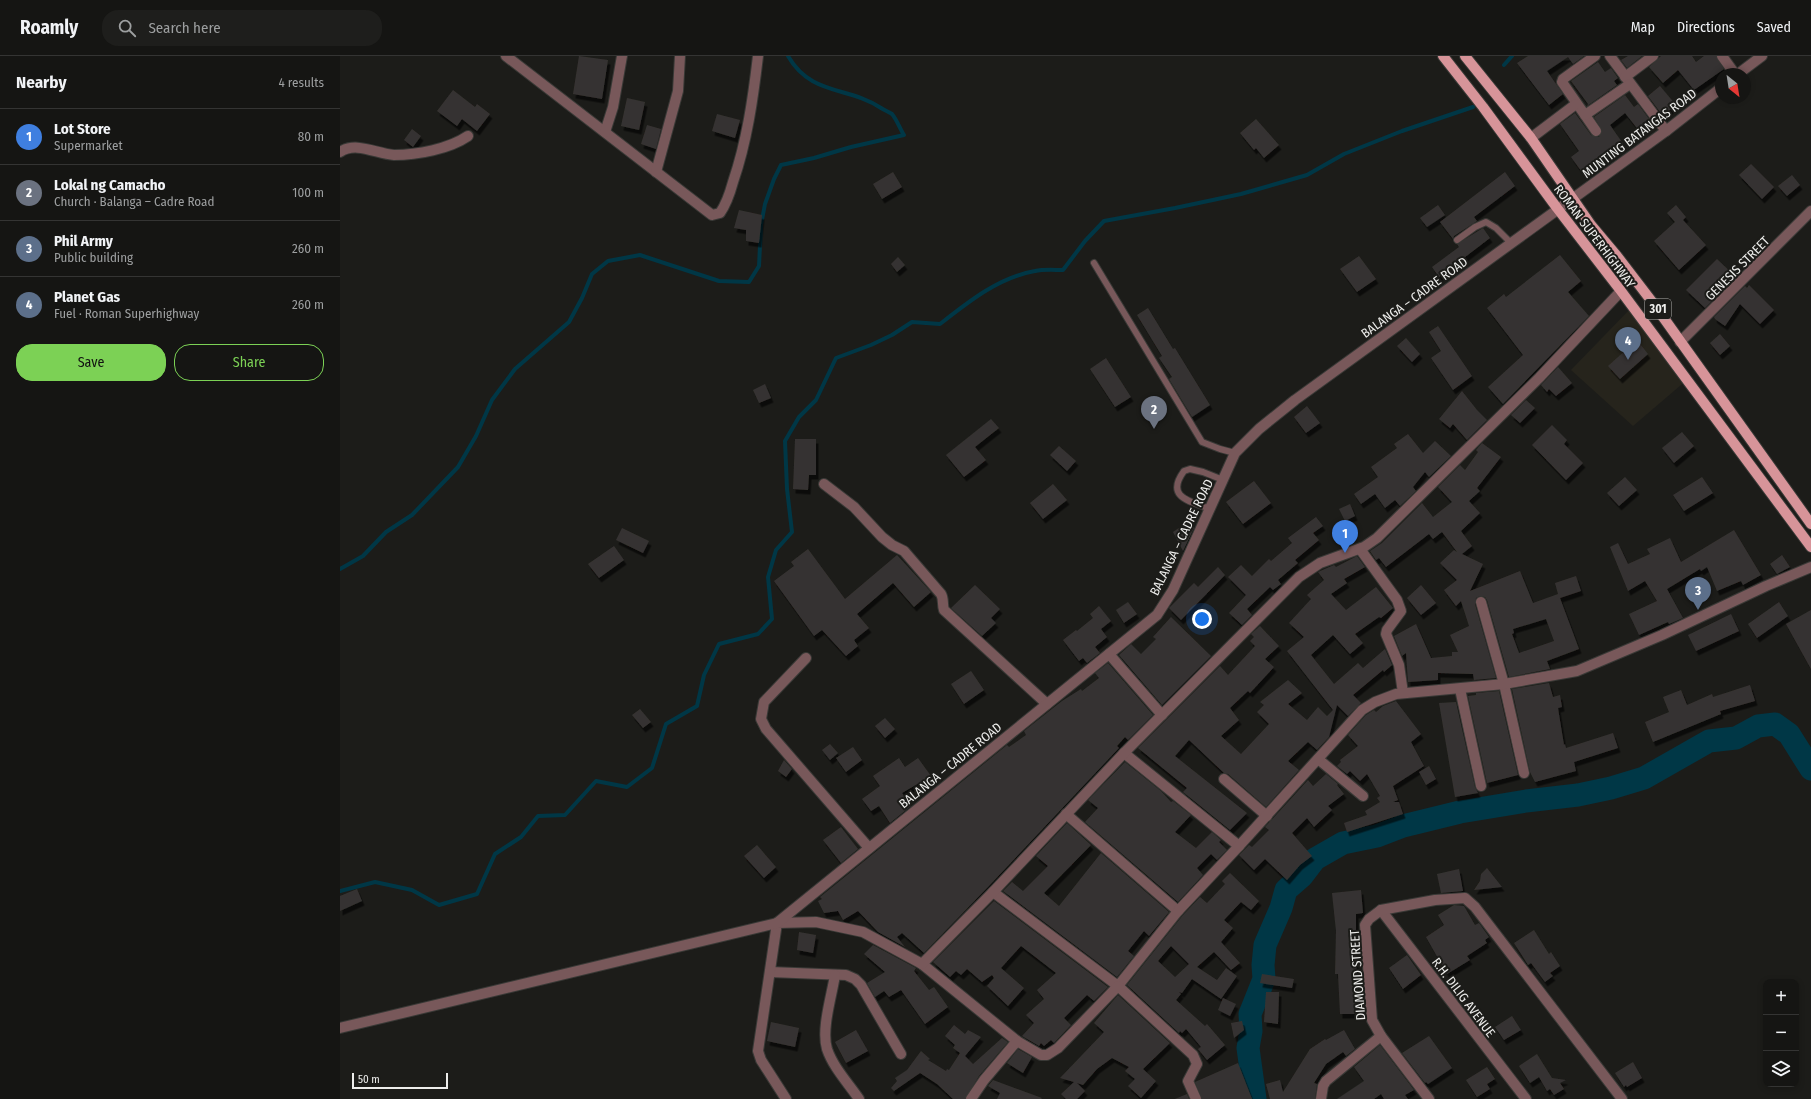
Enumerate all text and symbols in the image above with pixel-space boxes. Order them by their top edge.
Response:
search box [102,10,382,46]
text: Roamly [20,16,78,39]
icon: search [116,17,138,39]
text: Search here [148,19,221,37]
text: Map [1631,19,1655,36]
text: Directions [1677,19,1735,36]
text: Saved [1757,19,1791,36]
north arrow [1715,68,1751,104]
text: Nearby [16,72,67,93]
text: 4 results [278,75,324,90]
street label: MUNTING BATANGAS ROAD [1579,86,1699,181]
text: Lot Store [54,120,111,138]
text: 1 [26,129,32,144]
text: 80 m [298,129,324,144]
text: Supermarket [54,138,123,153]
text: Lokal ng Camacho [54,176,166,194]
street label: ROMAN SUPERHIGHWAY [1551,182,1639,291]
text: 2 [26,185,32,200]
text: 100 m [292,185,324,200]
text: Church · Balanga – Cadre Road [54,194,214,209]
text: Phil Army [54,232,113,250]
street label: GENESIS STREET [1702,233,1772,303]
text: 3 [26,241,32,256]
text: 260 m [292,241,324,256]
text: Public building [54,250,133,265]
street label: BALANGA – CADRE ROAD [1358,254,1470,341]
text: Planet Gas [54,288,120,306]
text: 4 [26,297,32,312]
text: 260 m [292,297,324,312]
road number: 301 [1645,299,1671,319]
text: Fuel · Roman Superhighway [54,306,199,321]
pin: 4 [1615,327,1641,360]
button: Save [16,344,166,381]
button: Share [174,344,324,381]
pin: 2 [1141,396,1167,429]
street label: BALANGA – CADRE ROAD [1147,477,1216,598]
pin: 1 [1332,520,1358,553]
pin: 3 [1685,577,1711,610]
your location [1192,609,1212,629]
street label: BALANGA – CADRE ROAD [896,719,1005,811]
street label: DIAMOND STREET [1347,929,1368,1021]
street label: R.H. DILIG AVENUE [1429,955,1498,1040]
map controls [1763,979,1799,1087]
button: + [1763,979,1799,1015]
button: − [1763,1015,1799,1051]
button: layers [1763,1051,1799,1087]
scale bar [352,1071,448,1090]
text: 50 m [358,1073,380,1086]

